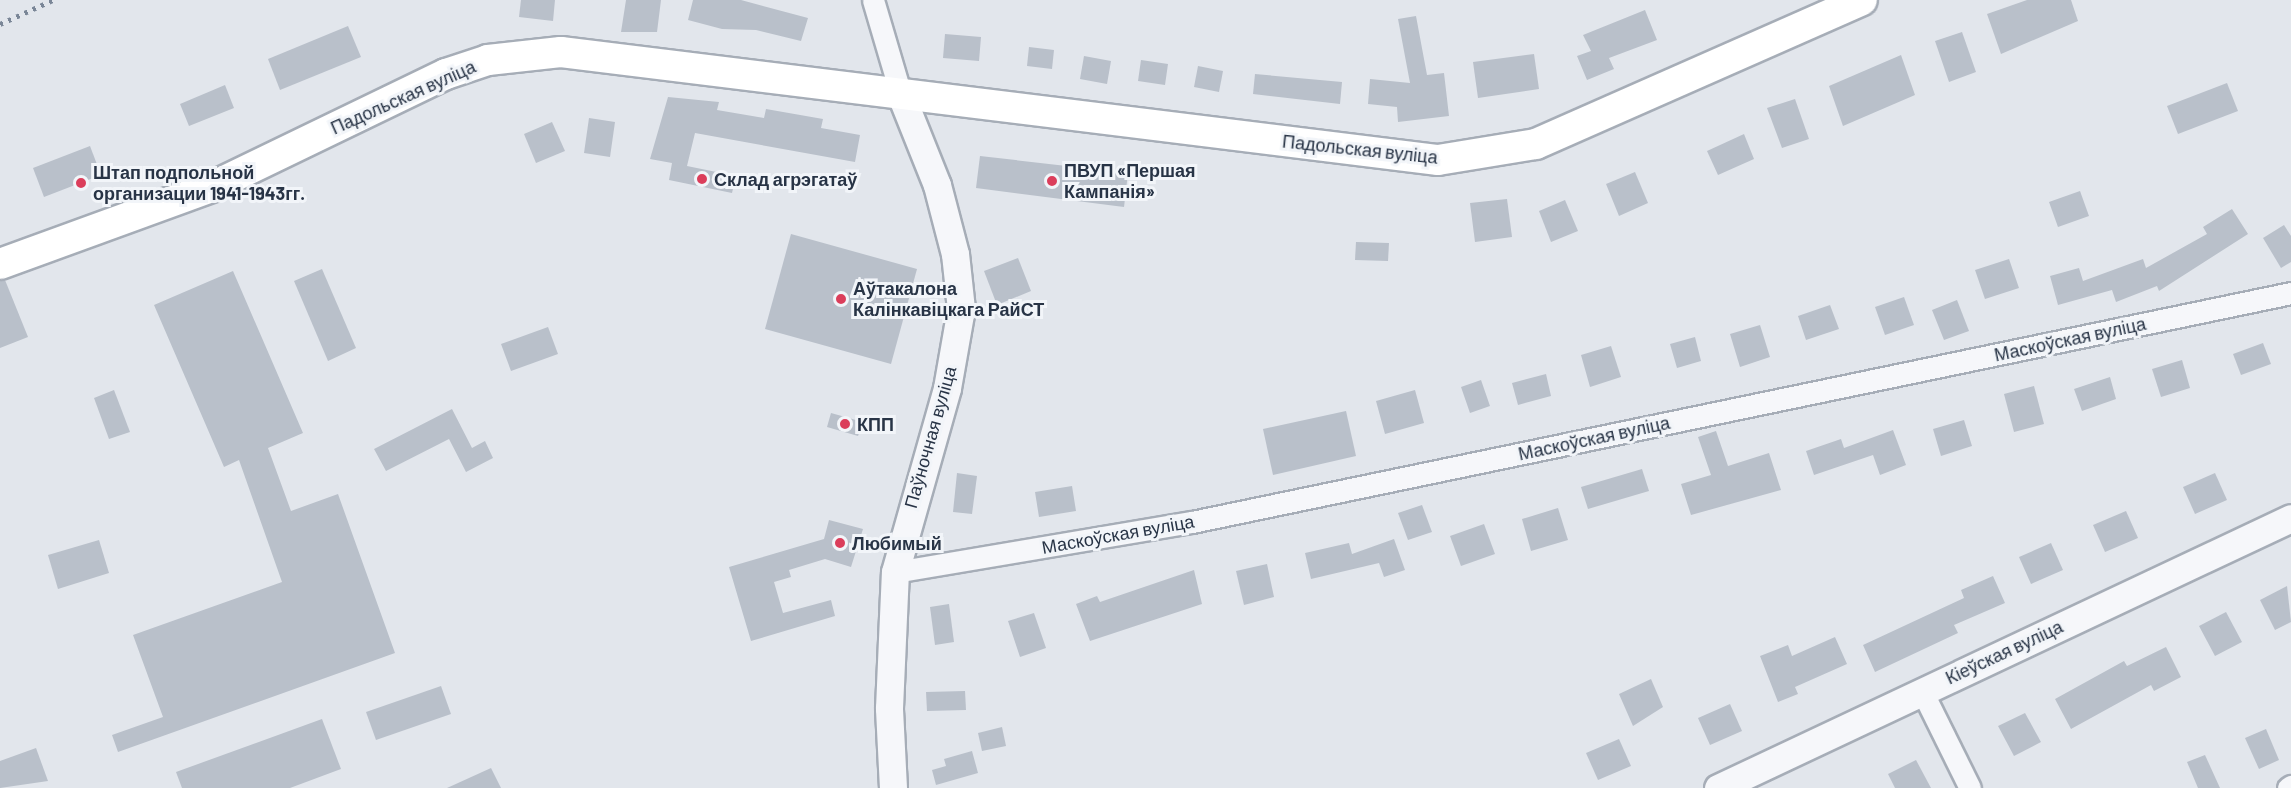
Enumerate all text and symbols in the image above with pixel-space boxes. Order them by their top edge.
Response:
street label: Падольская вуліца [327,55,479,139]
street label: Падольская вуліца [1281,130,1439,168]
place label: ПВУП «Першая Кампанія» [1064,160,1196,202]
place label: Штап подпольной организации 1941-1943гг. [93,162,305,204]
place label: Склад агрэгатаў [714,168,857,190]
marker: Склад агрэгатаў [695,172,709,186]
marker: ПВУП «Першая Кампанія» [1045,174,1059,188]
marker: Штап подпольной организации 1941-1943гг. [74,176,88,190]
place label: Аўтакалона Калінкавіцкага РайСТ [853,278,1044,320]
marker: Аўтакалона Калінкавіцкага РайСТ [834,292,848,306]
street label: Маскоўская вуліца [1992,312,2148,366]
street label: Паўночная вуліца [899,363,961,511]
street label: Маскоўская вуліца [1516,411,1672,465]
place label: КПП [857,413,894,435]
marker: КПП [838,417,852,431]
street label: Маскоўская вуліца [1040,510,1196,558]
place label: Любимый [852,532,942,554]
marker: Любимый [833,536,847,550]
street label: Кіеўская вуліца [1942,615,2066,689]

